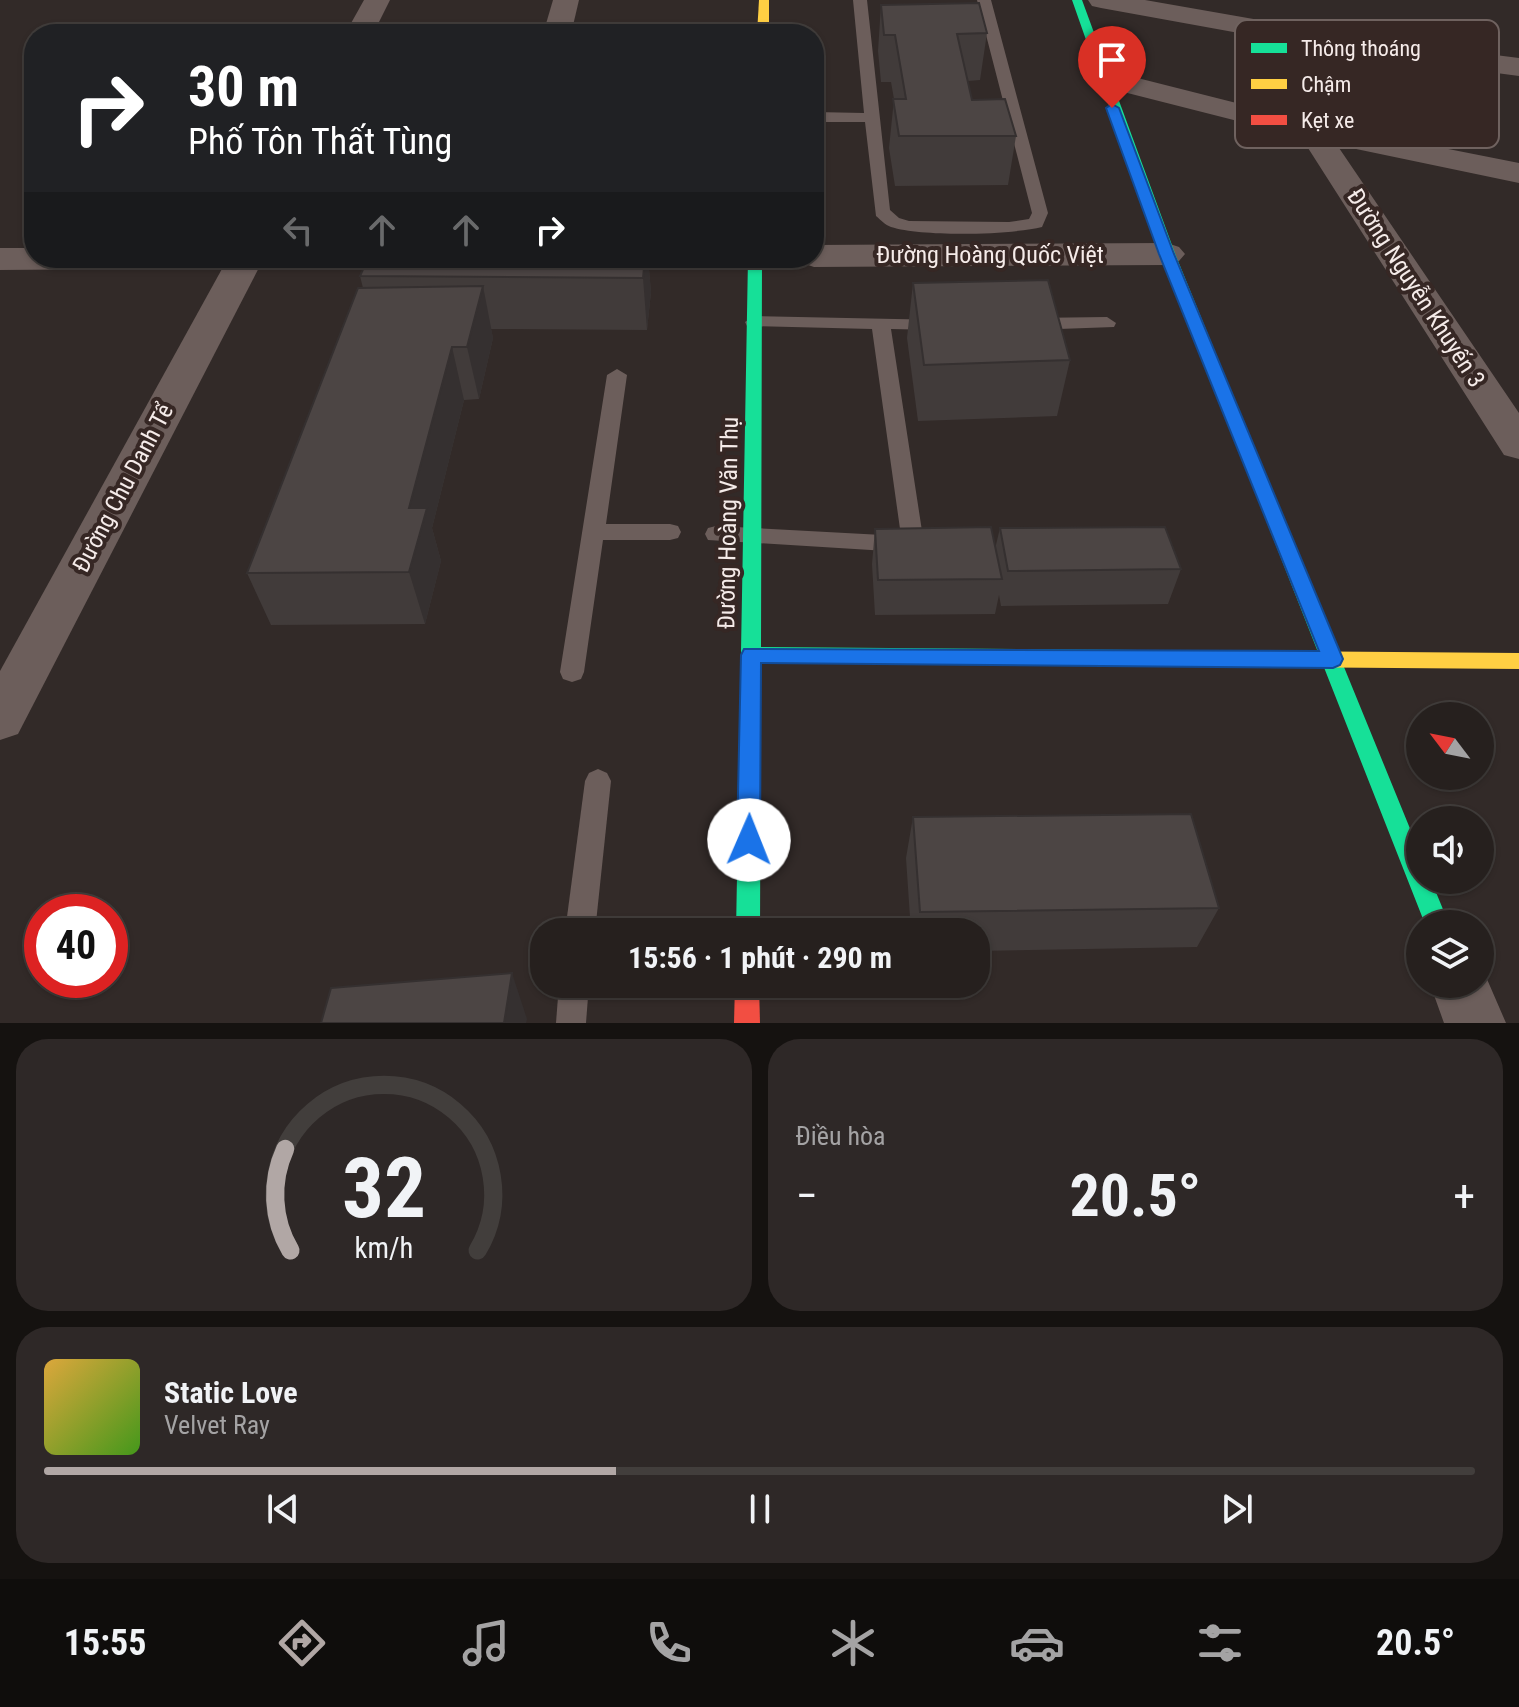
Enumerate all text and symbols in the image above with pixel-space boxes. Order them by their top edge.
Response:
legend [1235,20,1499,148]
pin [1078,26,1146,108]
text: Thông thoáng [1301,36,1421,61]
icon: arrive [1090,38,1134,82]
text: 30 m [188,54,299,120]
icon: right [56,56,160,160]
text: Chậm [1301,72,1351,97]
text: Kẹt xe [1301,108,1354,133]
text: Phố Tôn Thất Tùng [188,121,452,163]
street label: Đường Nguyễn Khuyến 3 [1341,183,1491,393]
icon: left [276,208,320,252]
icon: ahead [360,208,404,252]
icon: ahead [444,208,488,252]
icon: right [528,208,572,252]
street label: Đường Hoàng Quốc Việt [876,241,1104,269]
street label: Đường Chu Danh Tể [67,398,180,577]
street label: Đường Hoàng Văn Thụ [712,417,744,629]
north arrow [1406,702,1494,790]
map controls [1406,702,1494,998]
position arrow [707,798,791,882]
button: sound [1406,806,1494,894]
speed limit sign: 40 [24,894,128,998]
button: layers [1406,910,1494,998]
text: 15:56 · 1 phút · 290 m [628,940,892,975]
text: Điều hòa [796,1121,885,1151]
text: 32 [342,1140,426,1237]
text: 20.5° [1069,1160,1201,1231]
text: − [796,1170,818,1222]
text: + [1453,1170,1475,1222]
text: km/h [354,1231,413,1265]
text: Static Love [164,1375,298,1410]
text: Velvet Ray [164,1410,270,1440]
icon: previous [261,1487,305,1531]
icon: pause [738,1487,782,1531]
icon: next [1215,1487,1259,1531]
icon: directions [274,1615,330,1671]
icon: music [458,1615,514,1671]
icon: phone [641,1615,697,1671]
icon: climate [825,1615,881,1671]
icon: car [1009,1615,1065,1671]
icon: filters [1192,1615,1248,1671]
text: 15:55 [64,1622,146,1664]
text: 20.5° [1376,1622,1455,1664]

